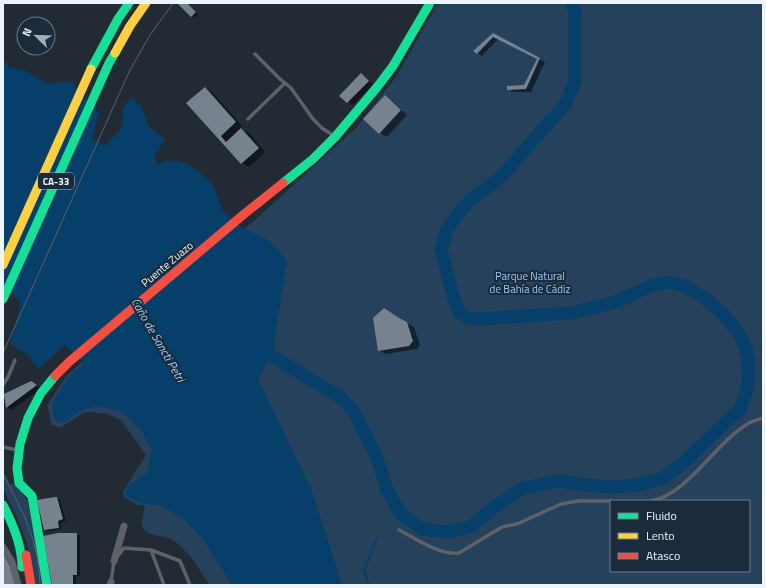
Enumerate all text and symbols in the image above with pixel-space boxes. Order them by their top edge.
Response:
north arrow [16,16,56,56]
text: N [18,25,36,39]
road number: CA-33 [38,173,74,189]
street label: Puente Zuazo [138,237,197,291]
park label: Parque Natural de Bahía de Cádiz [490,268,570,297]
water label: Caño de Sancti Petri [127,294,191,387]
legend [610,500,750,572]
text: Fluido [646,506,677,525]
text: Lento [646,526,675,545]
text: Atasco [646,546,680,565]

